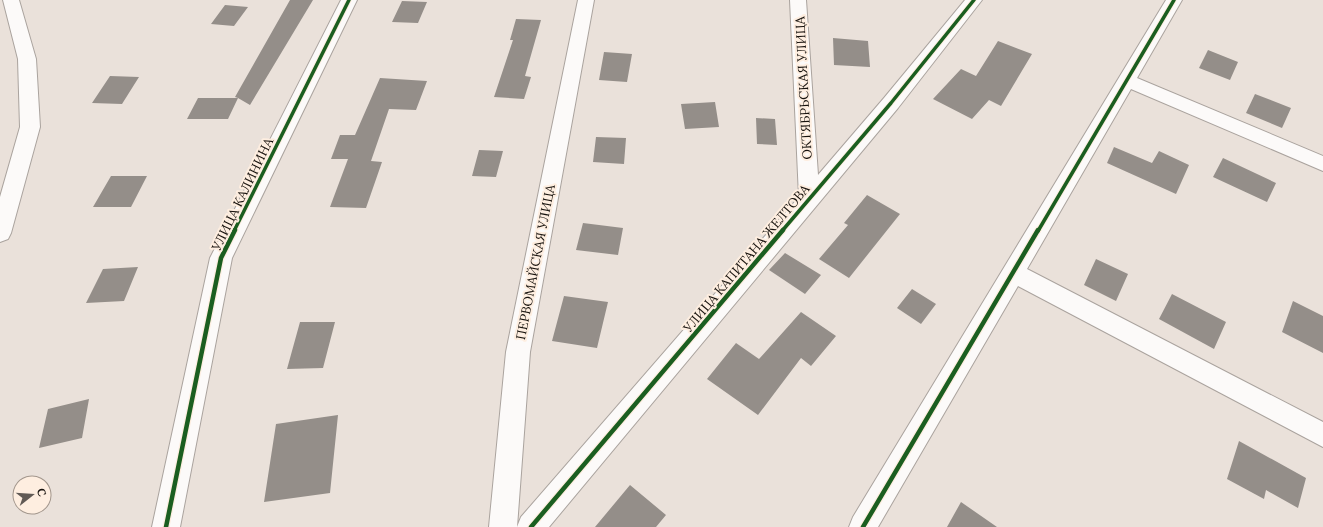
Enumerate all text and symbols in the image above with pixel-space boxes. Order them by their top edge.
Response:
street label: ОКТЯБРЬСКАЯ УЛИЦА [791,15,816,160]
street label: УЛИЦА КАЛИНИНА [207,134,278,254]
street label: УЛИЦА КАПИТАНА ЖЕЛТОВА [679,180,814,337]
street label: ПЕРВОМАЙСКАЯ УЛИЦА [512,182,559,341]
north arrow [12,475,52,515]
text: С [34,486,49,498]

